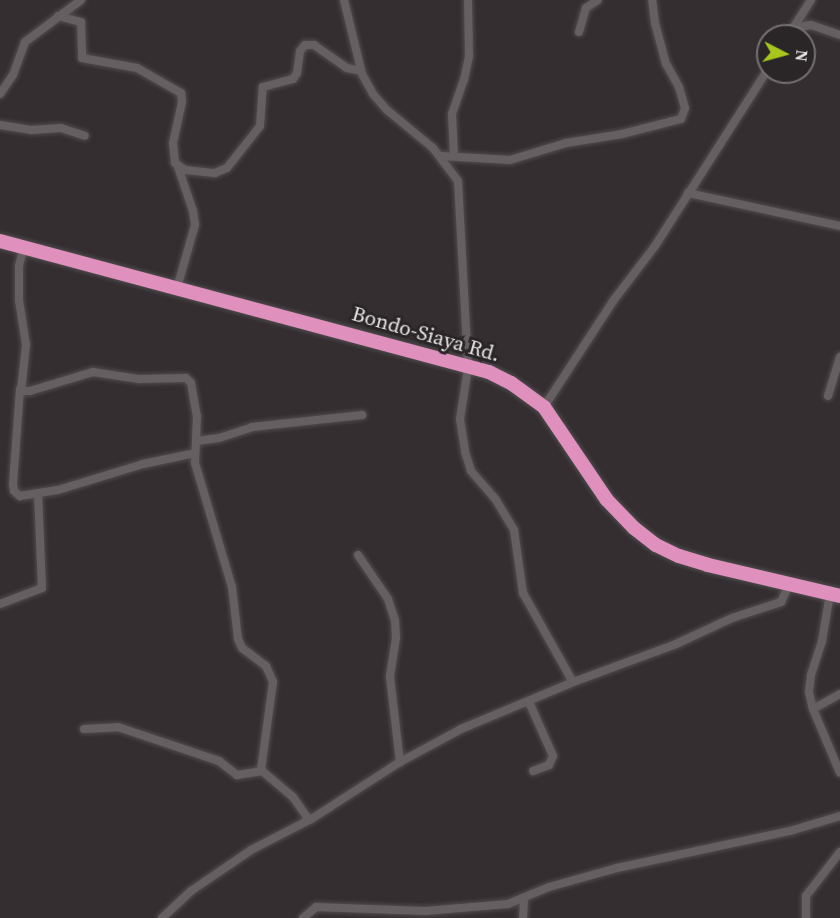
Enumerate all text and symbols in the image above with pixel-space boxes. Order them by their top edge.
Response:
north arrow [756,24,816,84]
text: N [790,49,813,63]
street label: Bondo-Siaya Rd. [349,301,503,367]

